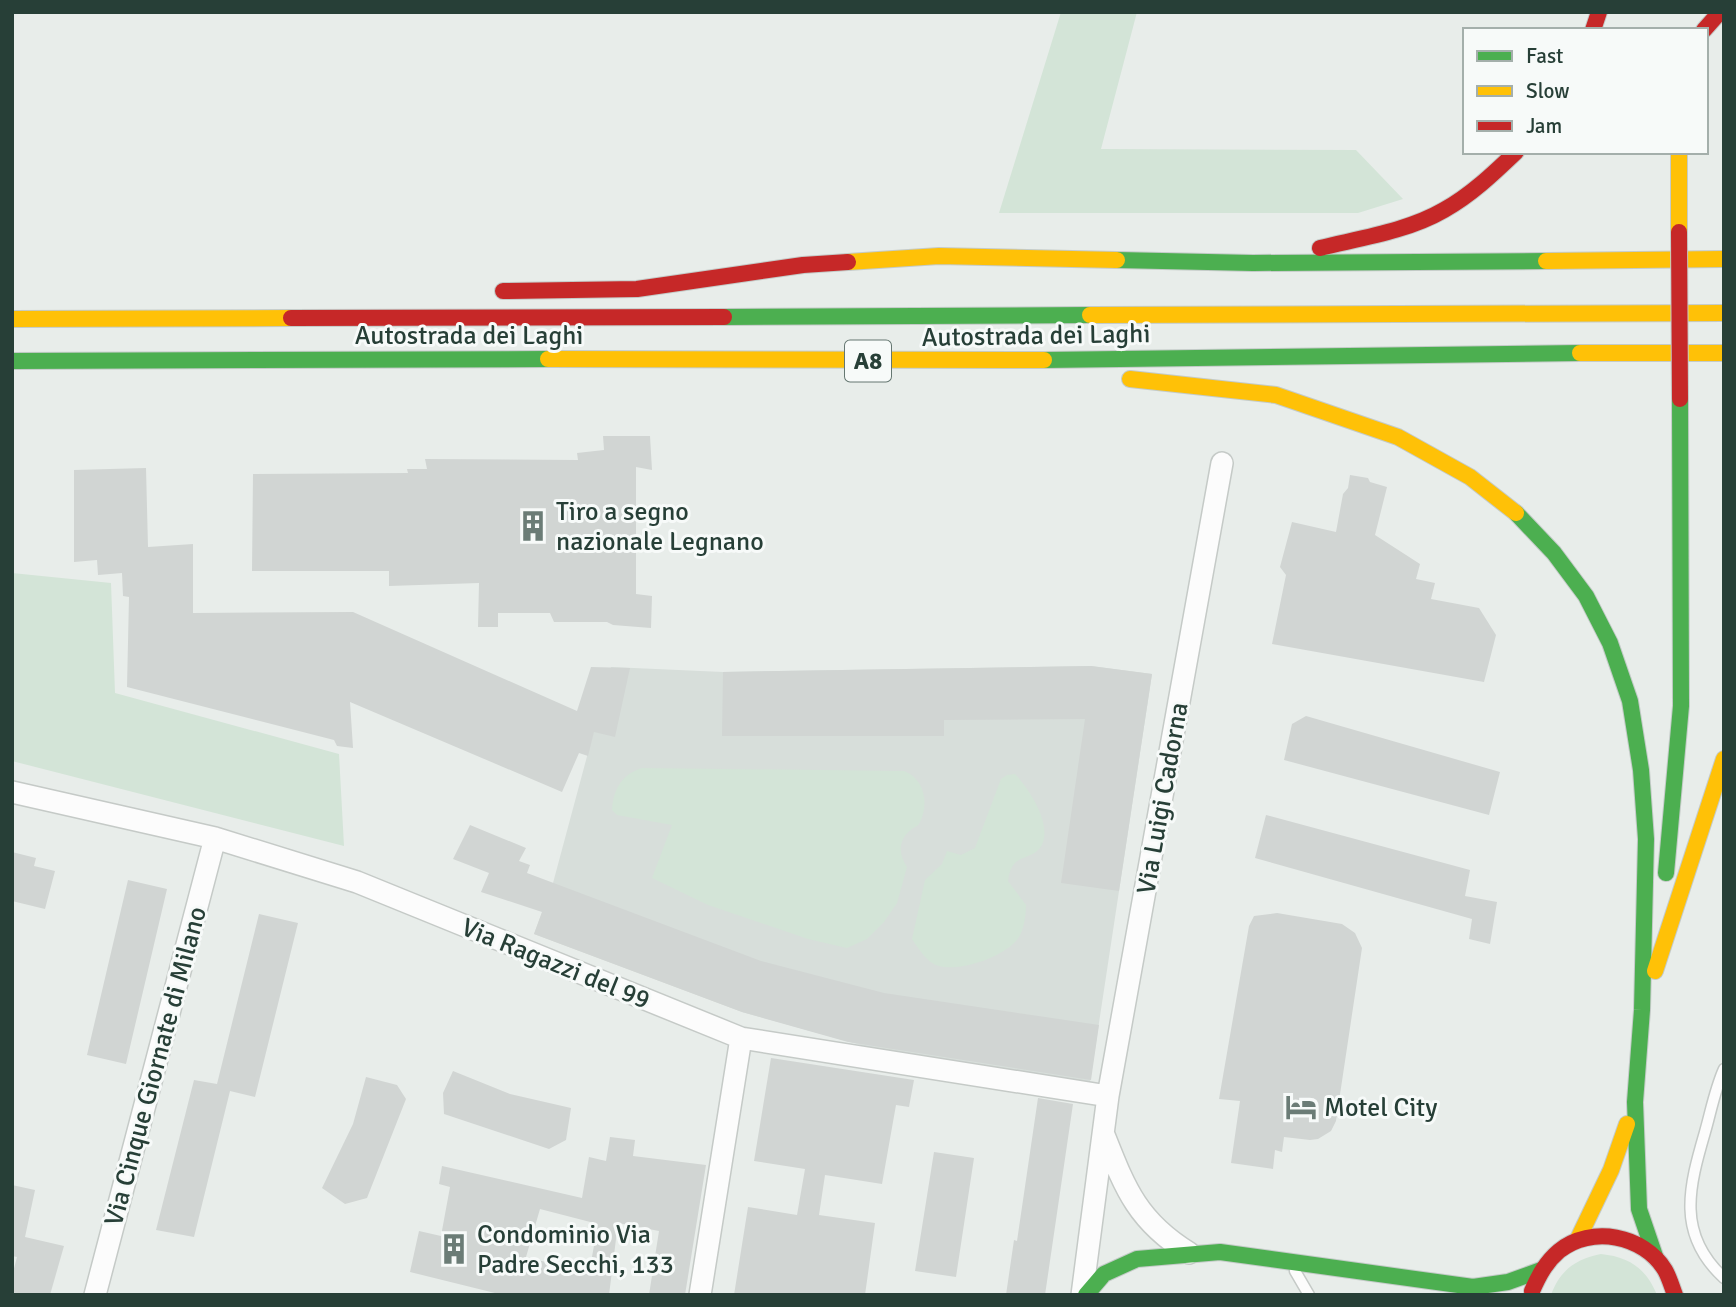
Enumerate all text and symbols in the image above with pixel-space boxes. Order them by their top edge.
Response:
legend [1463,28,1708,154]
text: Fast [1526,43,1563,69]
text: Slow [1526,78,1570,104]
text: Jam [1526,113,1562,139]
street label: Autostrada dei Laghi [921,318,1151,354]
street label: Autostrada dei Laghi [355,320,583,352]
road number: A8 [845,340,891,382]
place label: Tiro a segno nazionale Legnano [556,496,764,558]
building icon: Tiro a segno nazionale Legnano [516,509,550,543]
street label: Via Luigi Cadorna [1130,700,1196,897]
street label: Via Cinque Giornate di Milano [98,903,214,1229]
street label: Via Ragazzi del 99 [457,912,655,1016]
hotel icon: Motel City [1284,1090,1318,1124]
place label: Motel City [1324,1092,1437,1124]
place label: Condominio Via Padre Secchi, 133 [477,1219,674,1281]
building icon: Condominio Via Padre Secchi, 133 [437,1232,471,1266]

